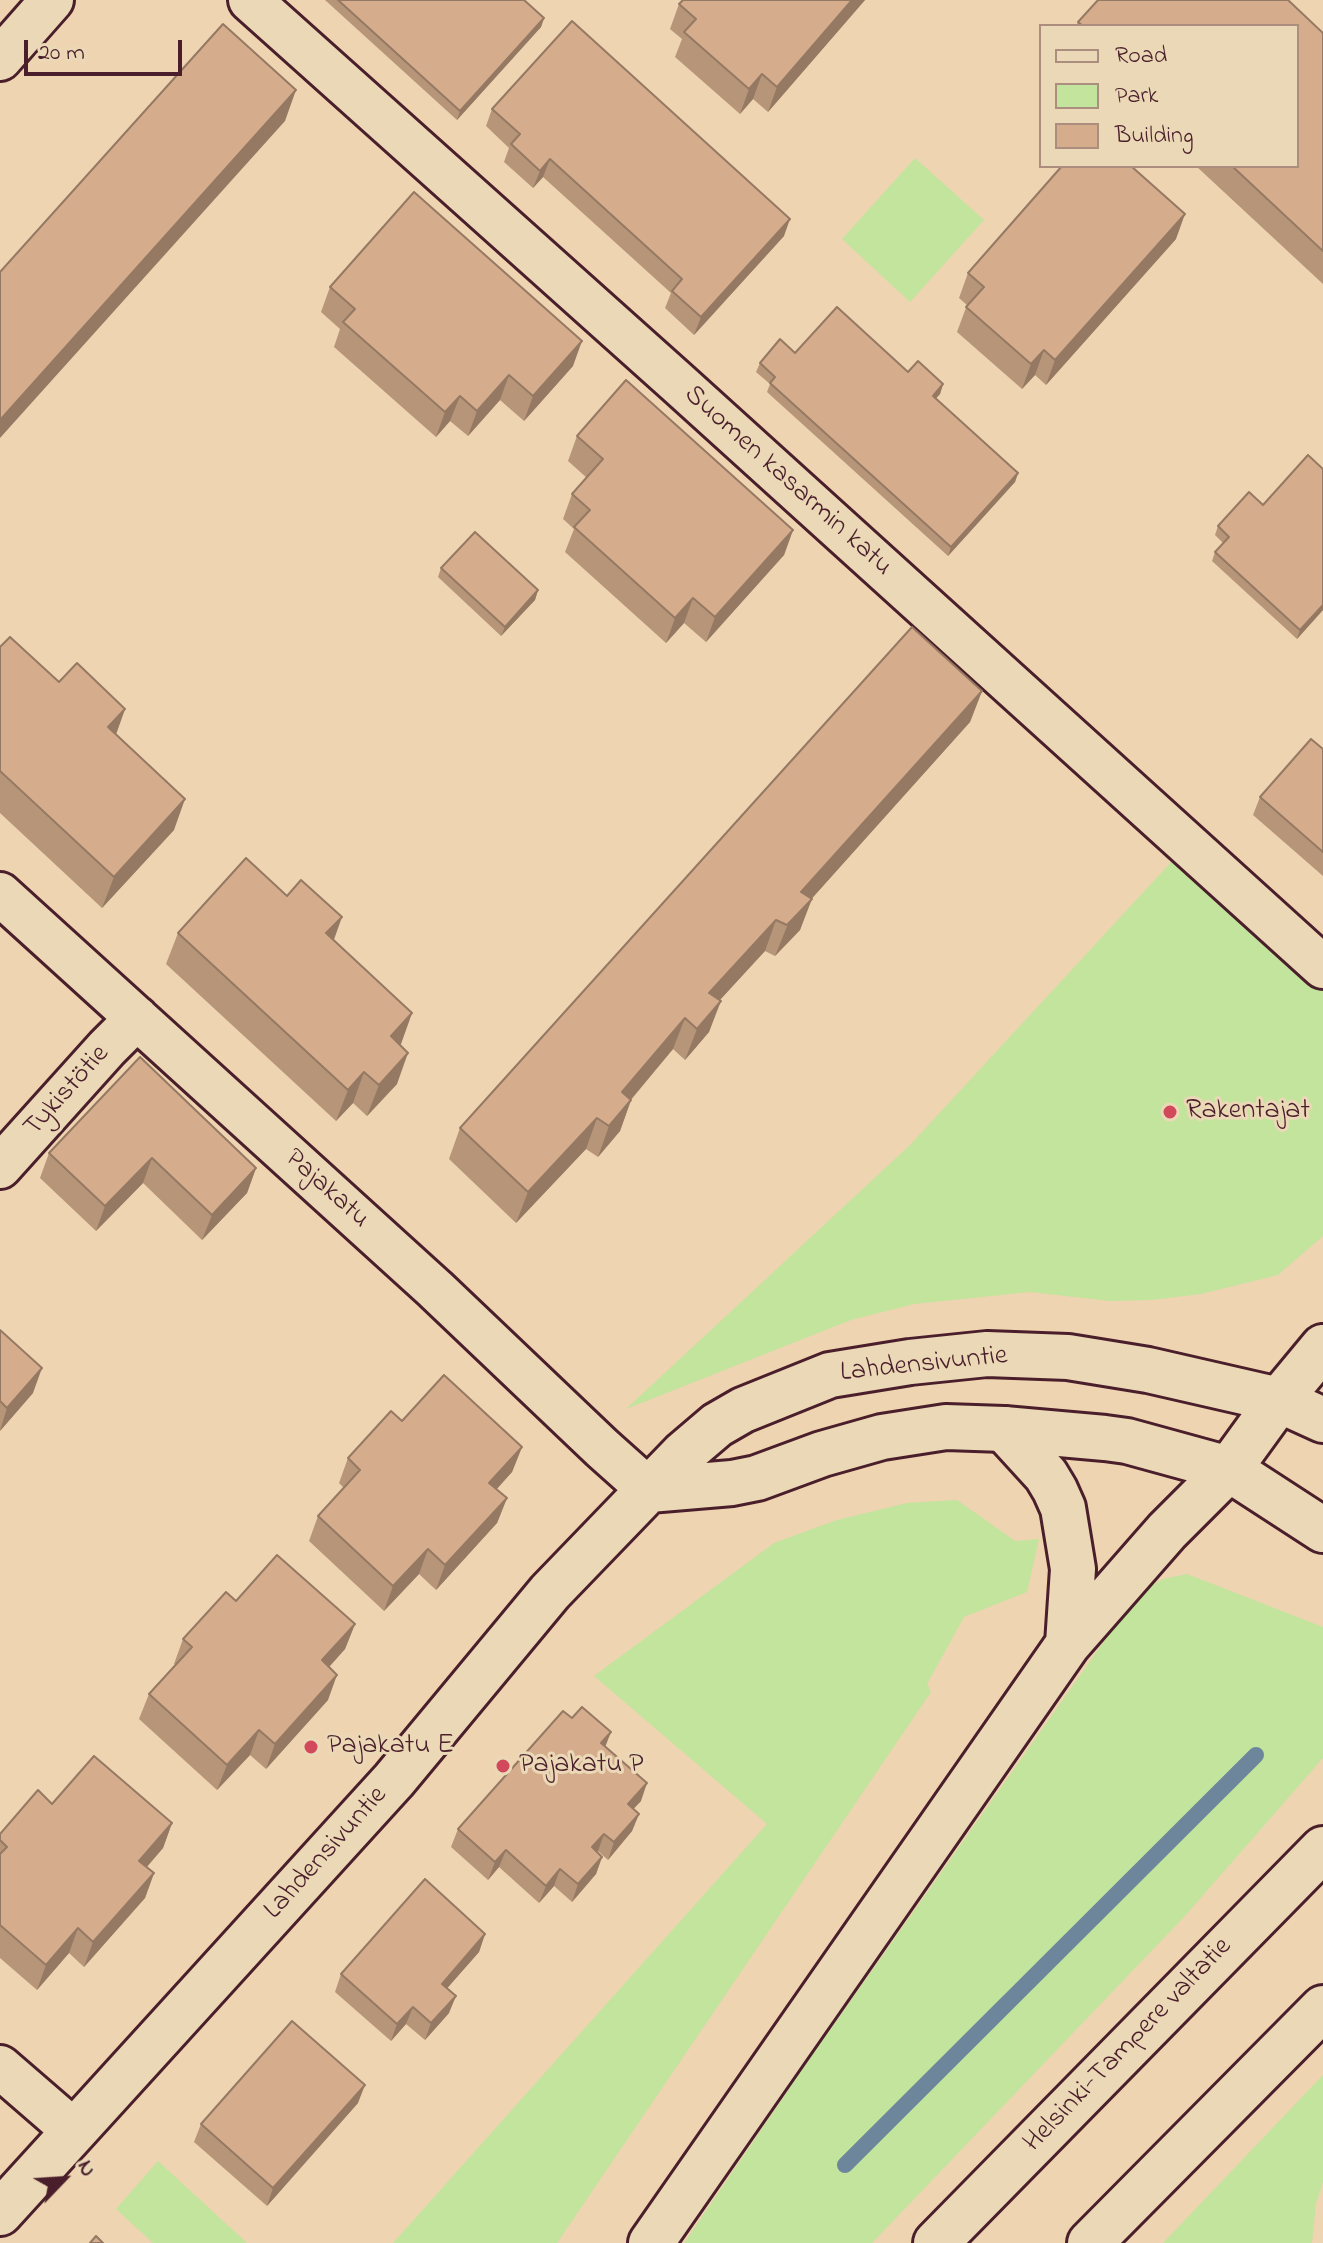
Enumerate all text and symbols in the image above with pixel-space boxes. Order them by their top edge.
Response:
scale bar [28,24,186,74]
legend [1039,24,1299,168]
text: 20 m [38,36,85,71]
text: Road [1115,39,1167,74]
text: Park [1115,79,1158,114]
text: Building [1115,119,1194,154]
street label: Suomen kasarmin katu [676,379,898,585]
street label: Tykistötie [18,1039,118,1145]
place label: Rakentajat [1186,1095,1310,1129]
marker: Rakentajat [1161,1103,1179,1121]
street label: Pajakatu [276,1143,376,1237]
street label: Lahdensivuntie [839,1341,1009,1391]
place label: Pajakatu E [327,1730,454,1764]
marker: Pajakatu E [302,1738,320,1756]
place label: Pajakatu P [519,1749,644,1783]
marker: Pajakatu P [494,1757,512,1775]
street label: Lahdensivuntie [258,1780,396,1928]
street label: Helsinki-Tampere valtatie [1018,1932,1240,2160]
north arrow [24,2139,104,2219]
text: N [68,2155,103,2182]

